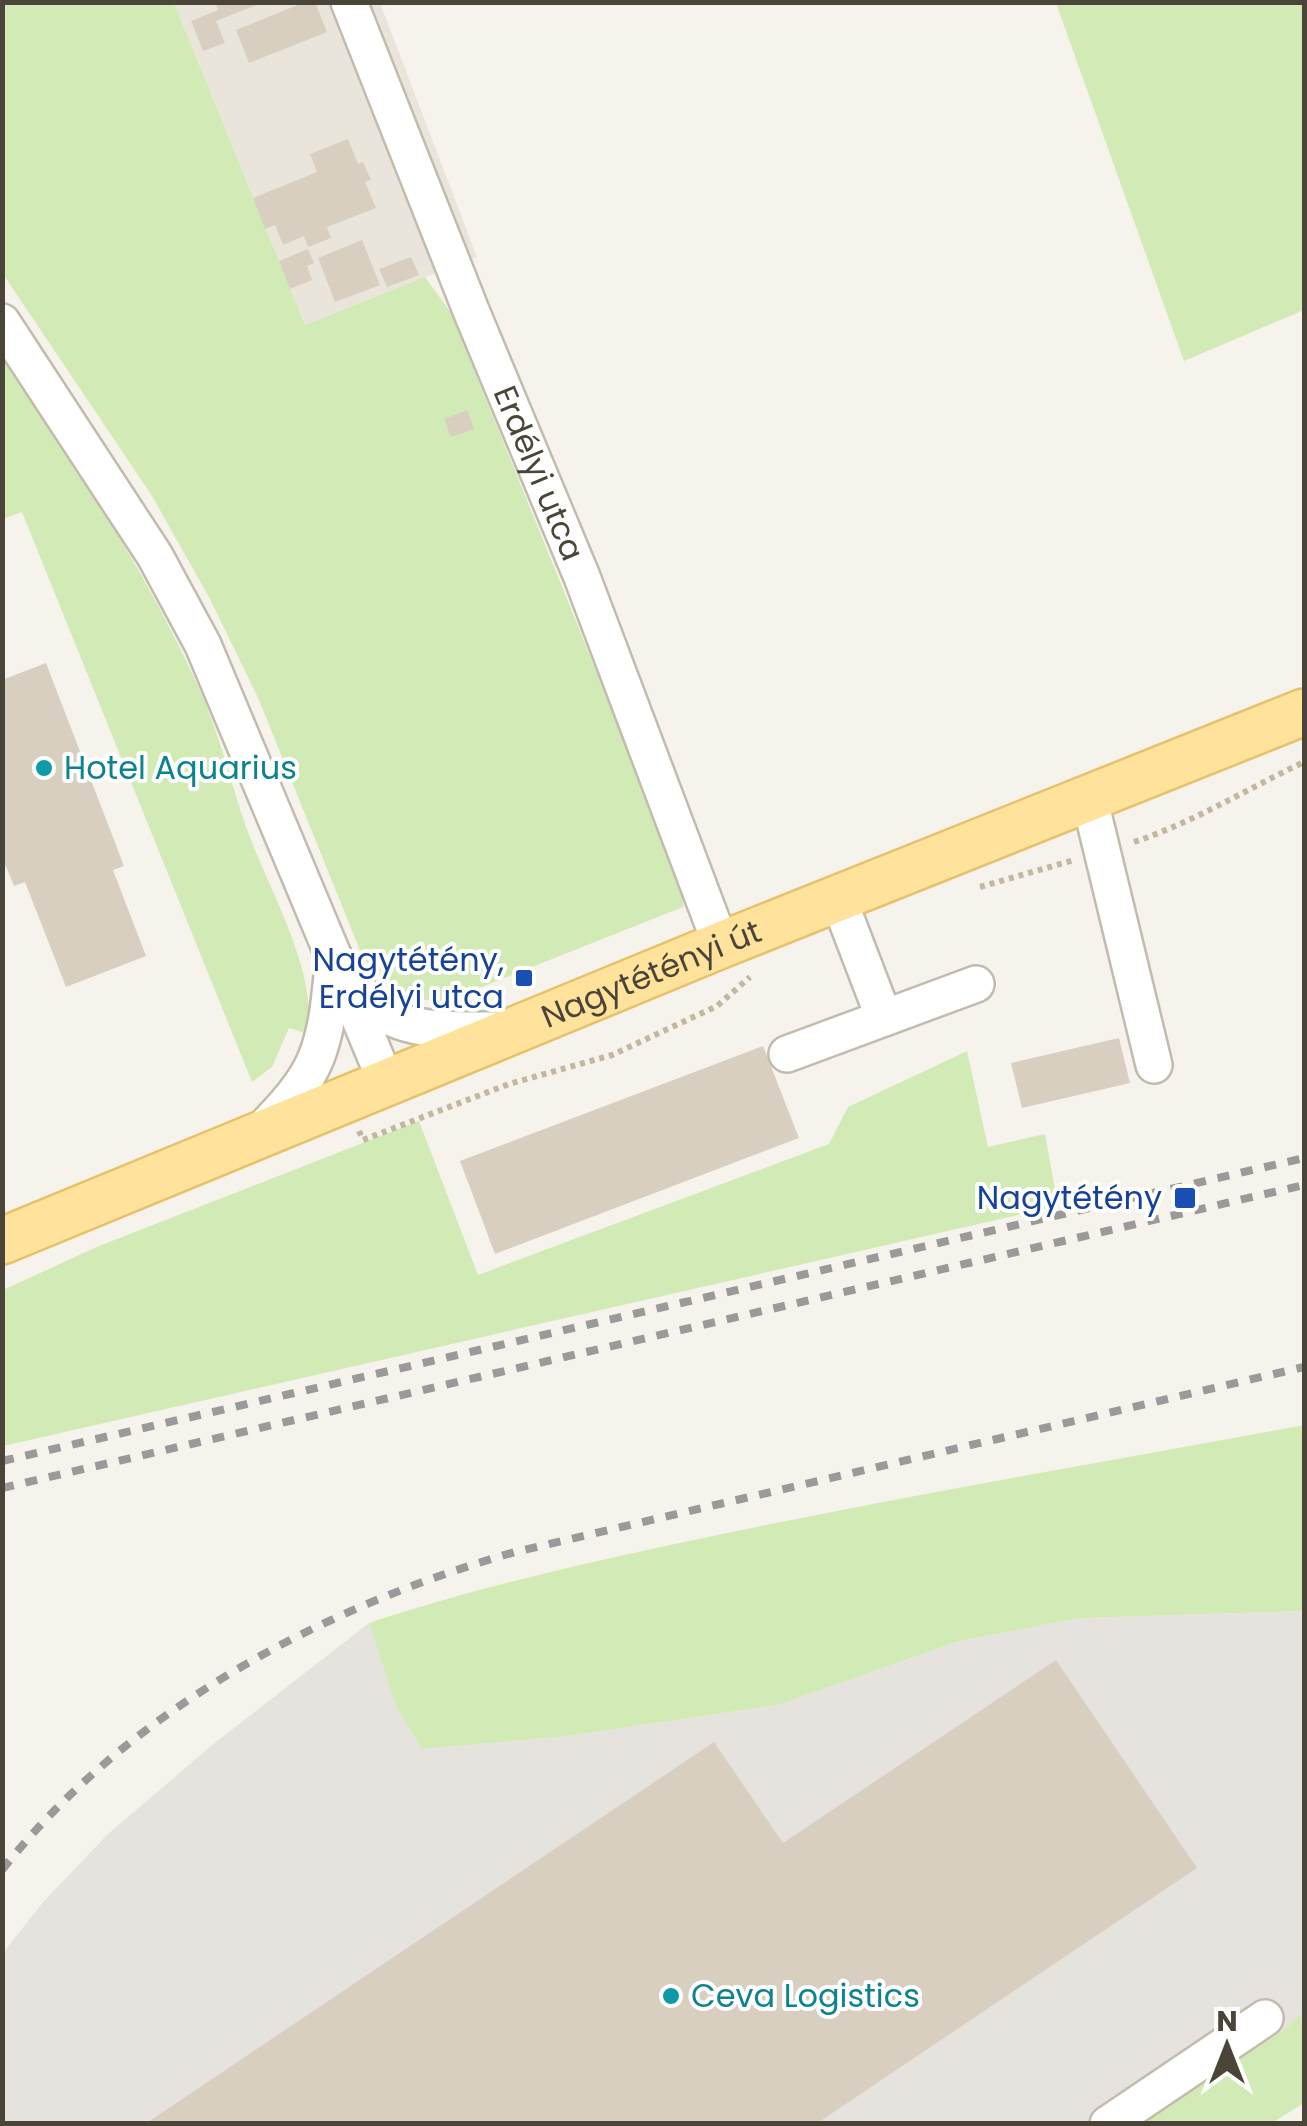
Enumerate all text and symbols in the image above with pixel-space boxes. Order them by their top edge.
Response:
street label: Erdélyi utca [483,379,596,567]
place label: Hotel Aquarius [64,745,297,790]
marker: Hotel Aquarius [33,757,55,779]
street label: Nagytétényi út [534,908,768,1039]
place label: Nagytétény, Erdélyi utca [312,937,504,1019]
marker: Nagytétény, Erdélyi utca [513,967,535,989]
place label: Nagytétény [977,1175,1162,1220]
marker: Nagytétény [1172,1185,1198,1211]
place label: Ceva Logistics [691,1973,920,2018]
marker: Ceva Logistics [660,1985,682,2007]
north arrow [1177,1996,1277,2096]
text: N [1216,2002,1238,2041]

